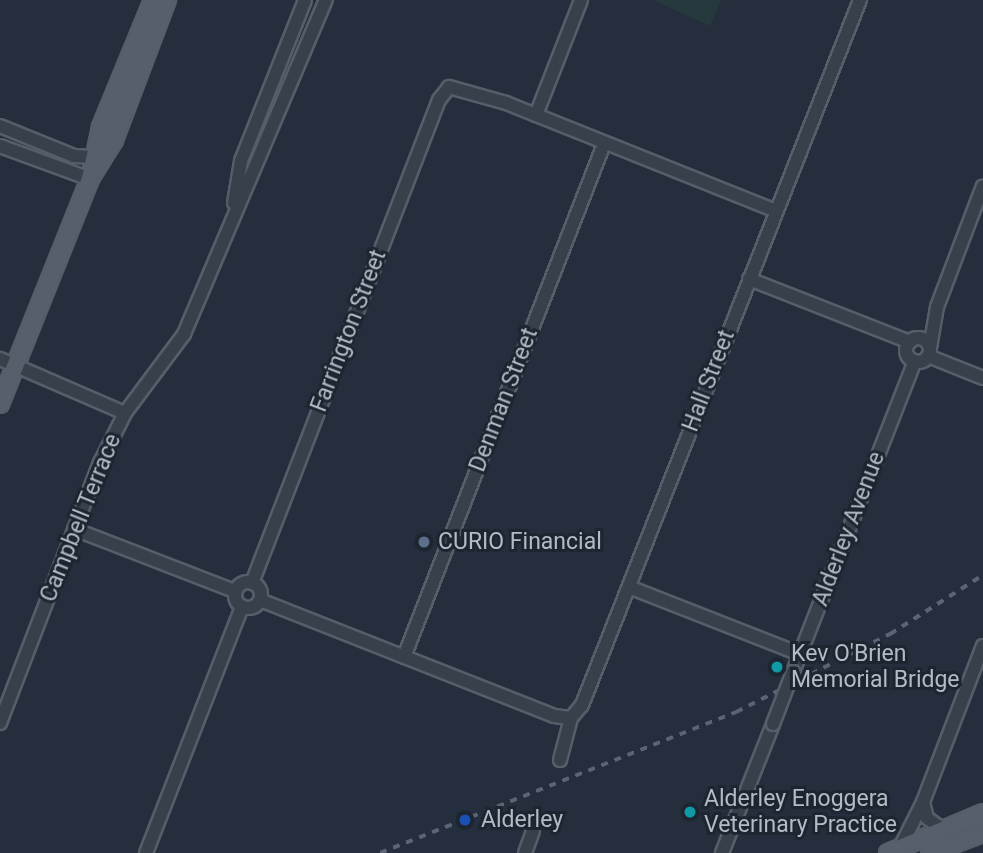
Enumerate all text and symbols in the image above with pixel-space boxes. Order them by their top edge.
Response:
street label: Farrington Street [305,246,393,416]
street label: Denman Street [464,324,544,476]
street label: Hall Street [677,326,741,436]
street label: Campbell Terrace [35,430,127,606]
street label: Alderley Avenue [807,448,891,610]
place label: CURIO Financial [438,528,602,556]
marker: CURIO Financial [416,534,432,550]
place label: Kev O'Brien Memorial Bridge [791,640,960,694]
marker: Kev O'Brien Memorial Bridge [769,659,785,675]
place label: Alderley Enoggera Veterinary Practice [704,785,897,839]
marker: Alderley Enoggera Veterinary Practice [682,804,698,820]
place label: Alderley [481,806,563,834]
marker: Alderley [455,810,475,830]

